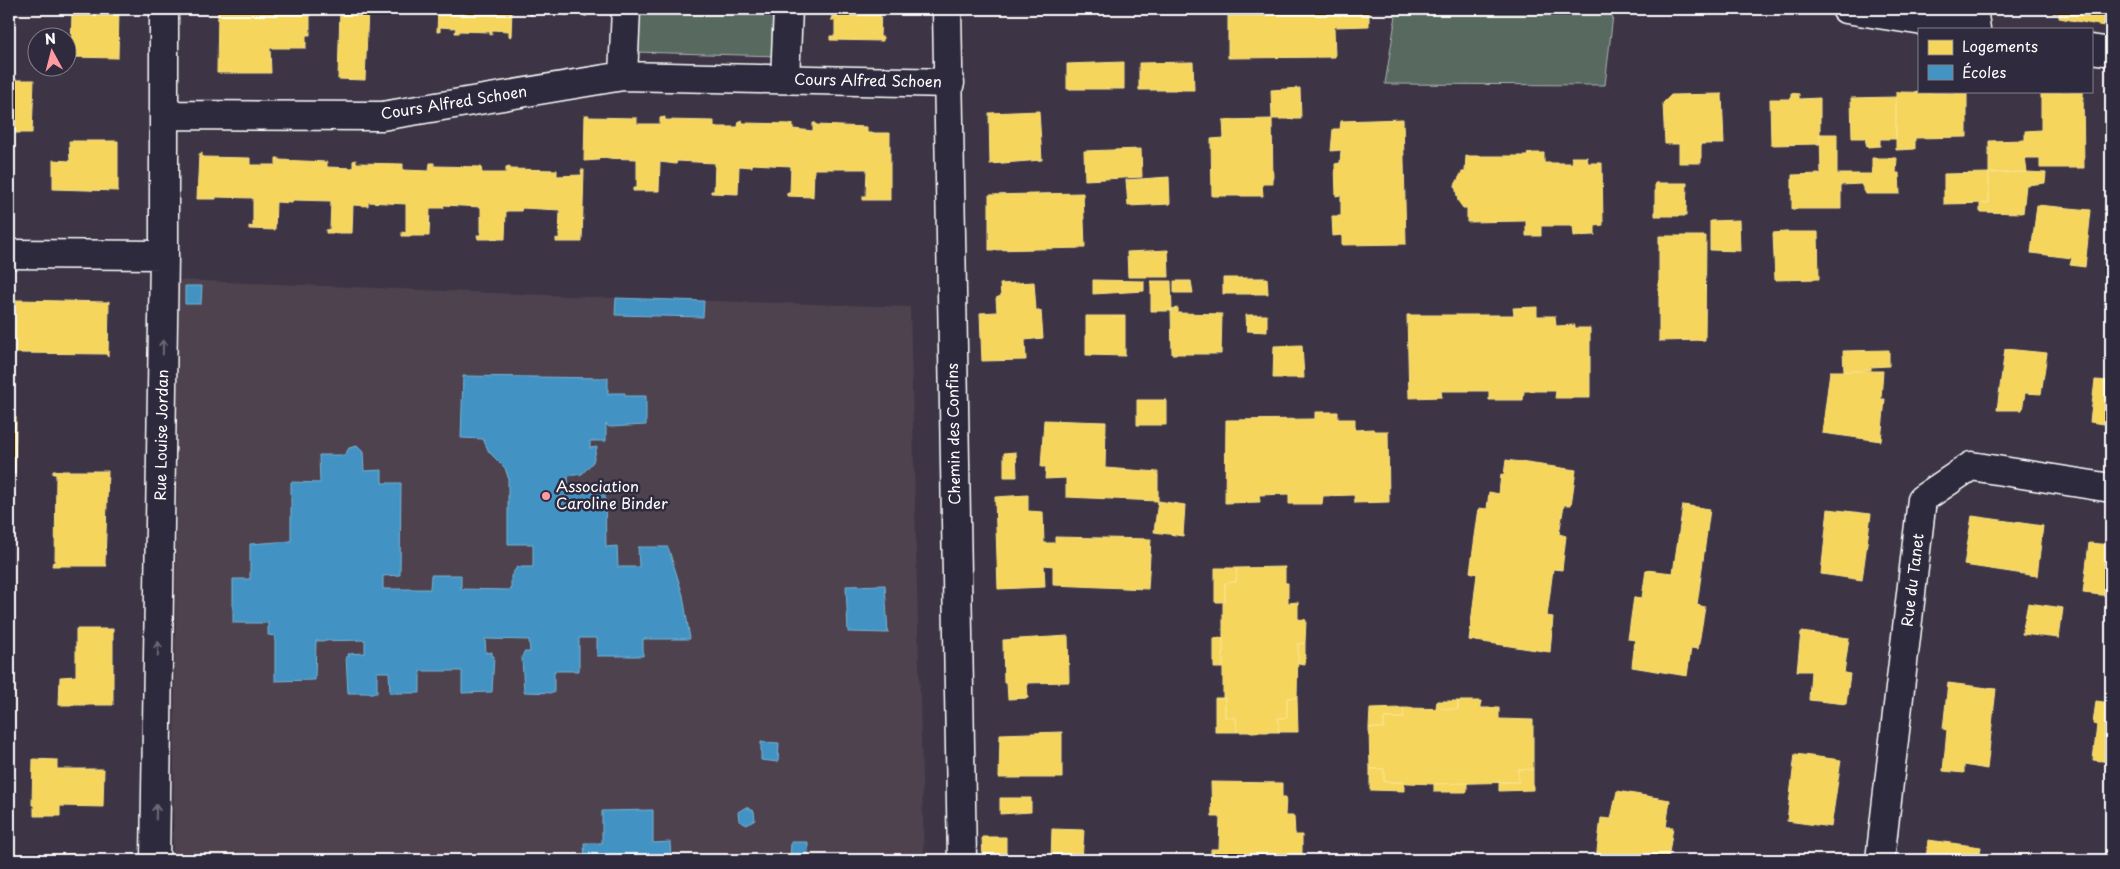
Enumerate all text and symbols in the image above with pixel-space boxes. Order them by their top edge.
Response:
north arrow [28,28,78,78]
text: N [44,28,57,50]
legend [1918,28,2092,92]
text: Logements [1962,34,2038,57]
text: Écoles [1962,60,2007,83]
street label: Cours Alfred Schoen [794,67,942,92]
street label: Cours Alfred Schoen [379,79,529,124]
one-way arrow [158,339,168,355]
street label: Chemin des Confins [940,363,965,505]
street label: Rue Louise Jordan [148,369,173,501]
place label: Association Caroline Binder [556,474,668,514]
marker: Association Caroline Binder [540,490,552,502]
street label: Rue du Tanet [1894,532,1929,628]
one-way arrow [153,641,163,658]
one-way arrow [151,804,161,820]

